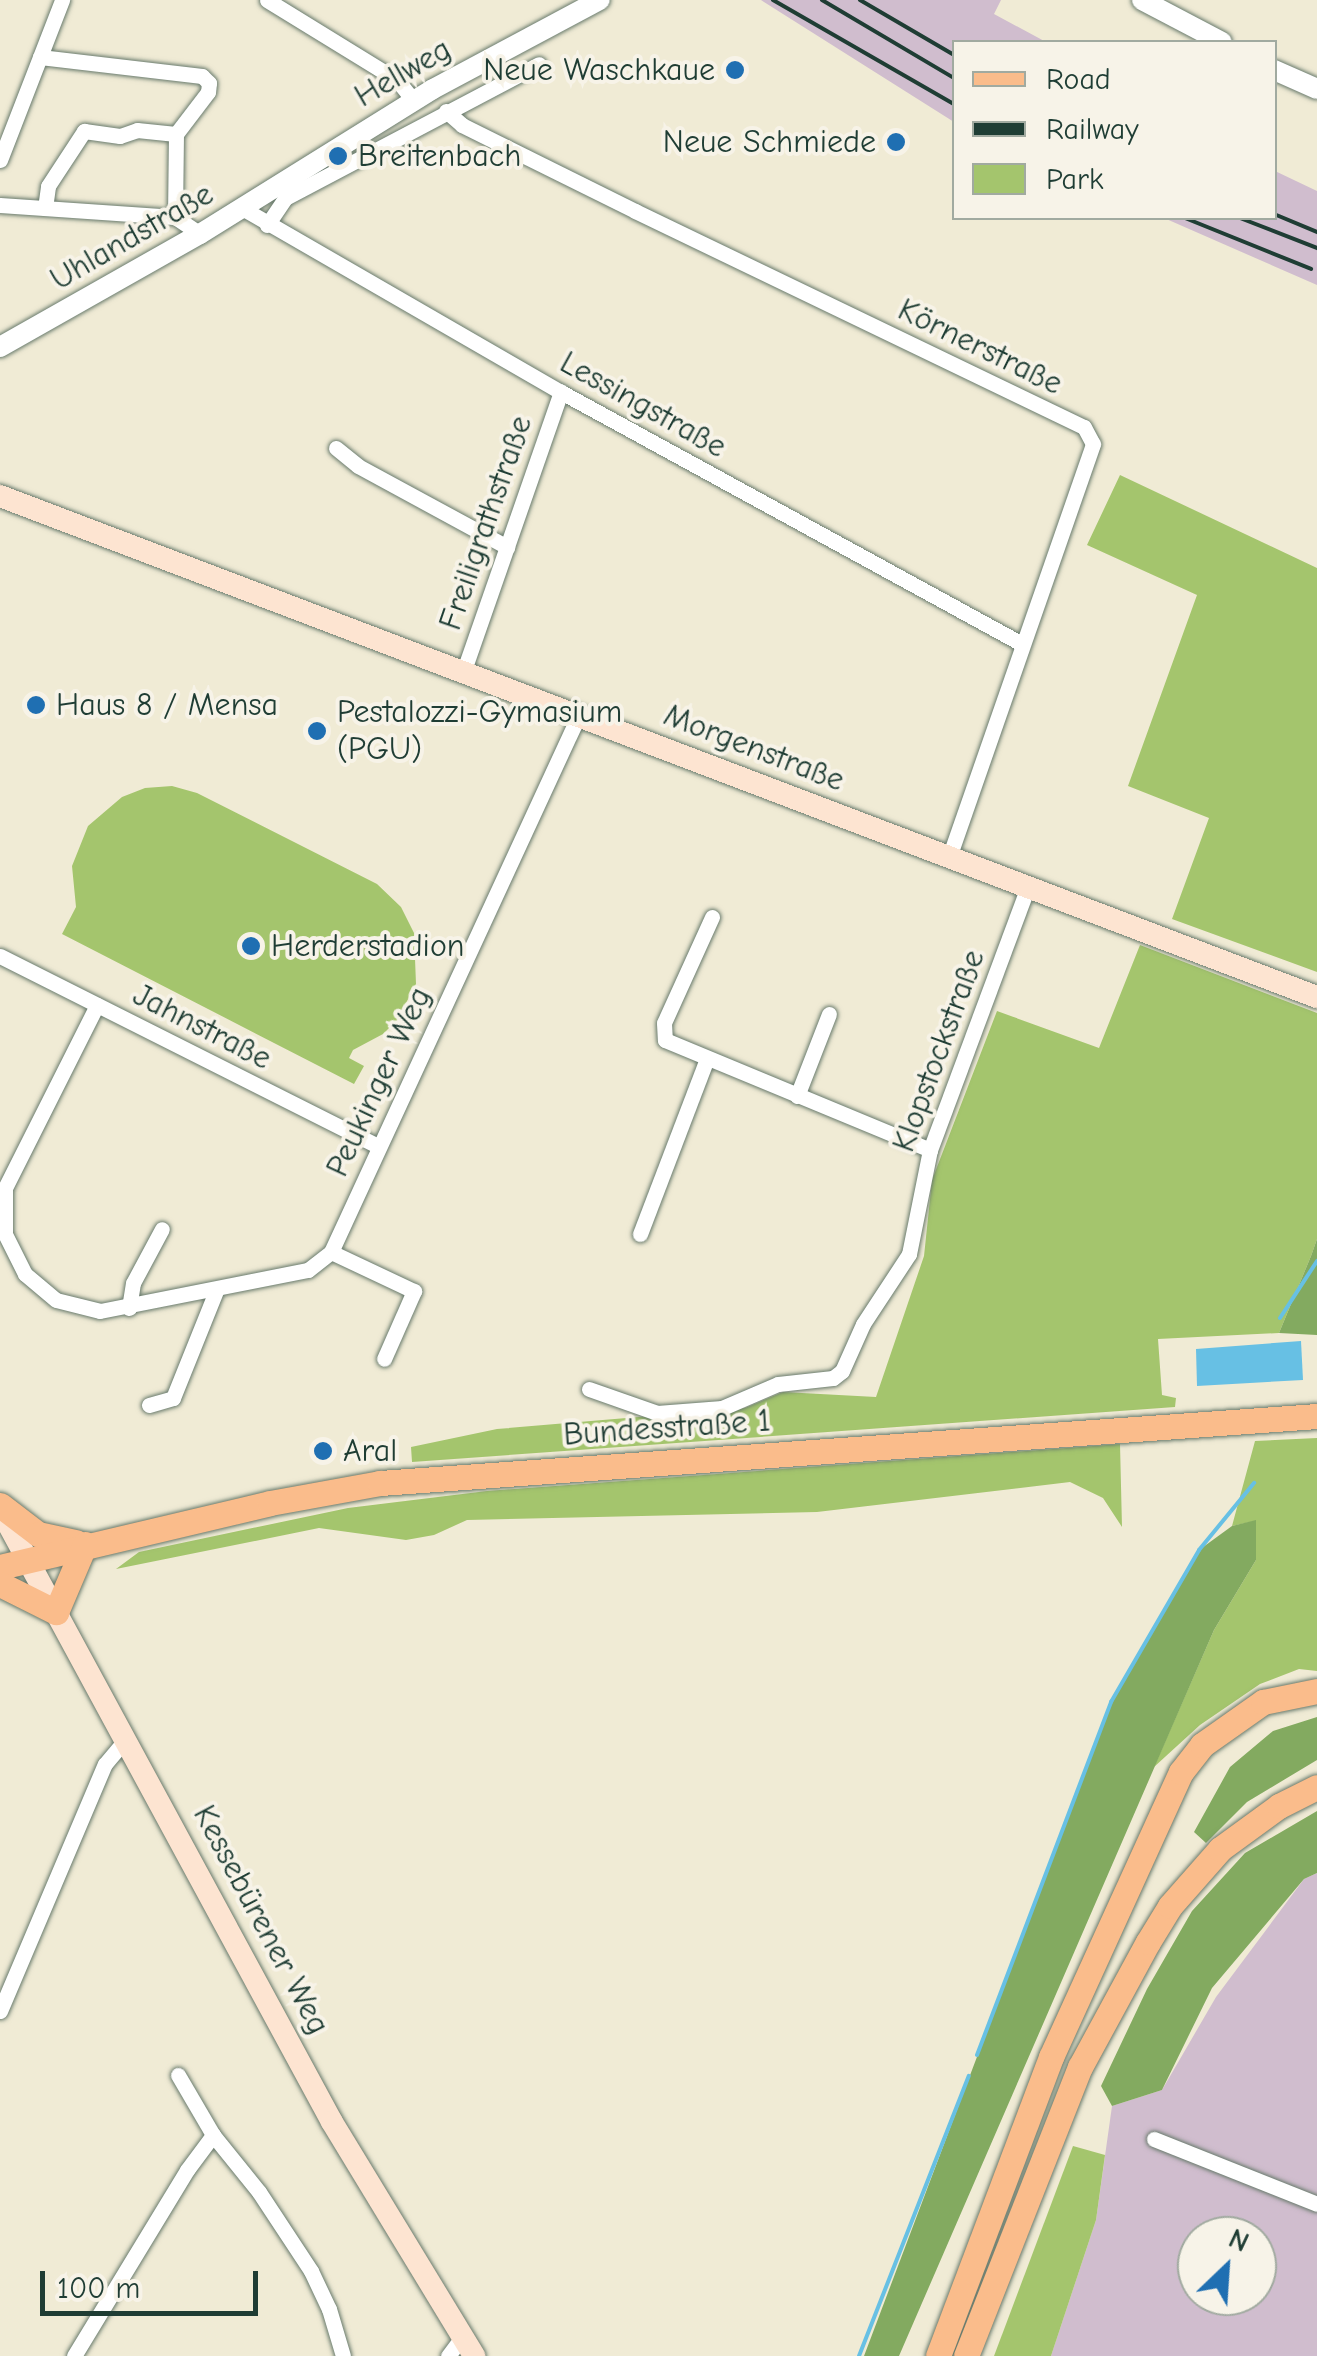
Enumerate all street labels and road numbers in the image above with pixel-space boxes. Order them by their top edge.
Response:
street label: Hellweg [348,30,458,116]
street label: Uhlandstraße [44,175,220,299]
street label: Körnerstraße [892,291,1068,403]
street label: Lessingstraße [553,344,733,466]
street label: Freiligrathstraße [431,411,541,635]
street label: Morgenstraße [658,696,850,800]
street label: Klopstockstraße [885,945,993,1157]
street label: Jahnstraße [126,976,278,1078]
street label: Peukinger Weg [318,981,440,1183]
street label: Bundesstraße 1 [562,1402,772,1454]
street label: Kessebürener Weg [184,1799,338,2041]

